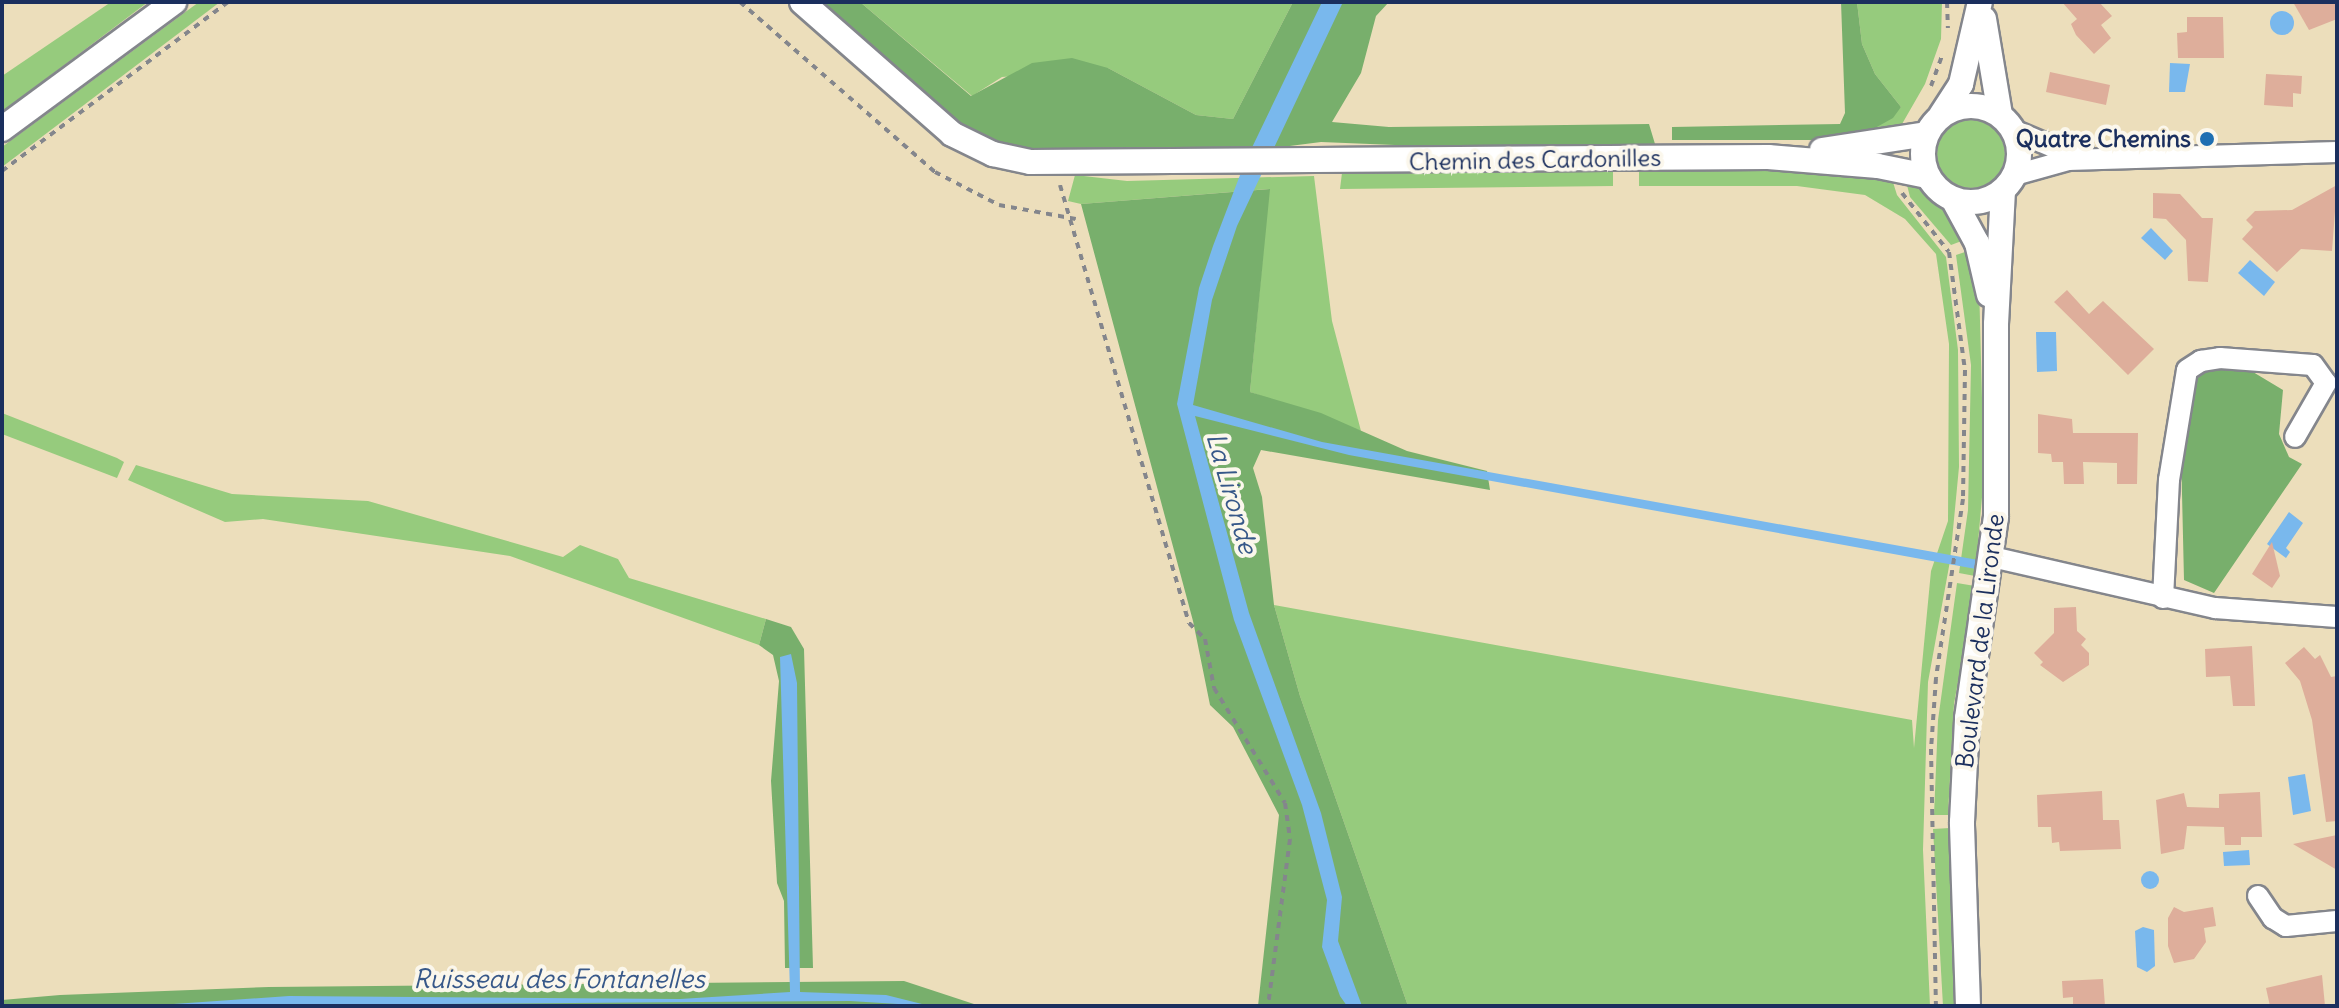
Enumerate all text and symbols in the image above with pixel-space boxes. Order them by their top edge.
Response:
place label: Quatre Chemins [2016,125,2191,153]
marker: Quatre Chemins [2198,130,2216,148]
street label: Chemin des Cardonilles [1409,143,1661,177]
water label: La Lironde [1200,429,1264,557]
street label: Boulevard de la Lironde [1950,512,2010,770]
water label: Ruisseau des Fontanelles [413,963,705,995]

